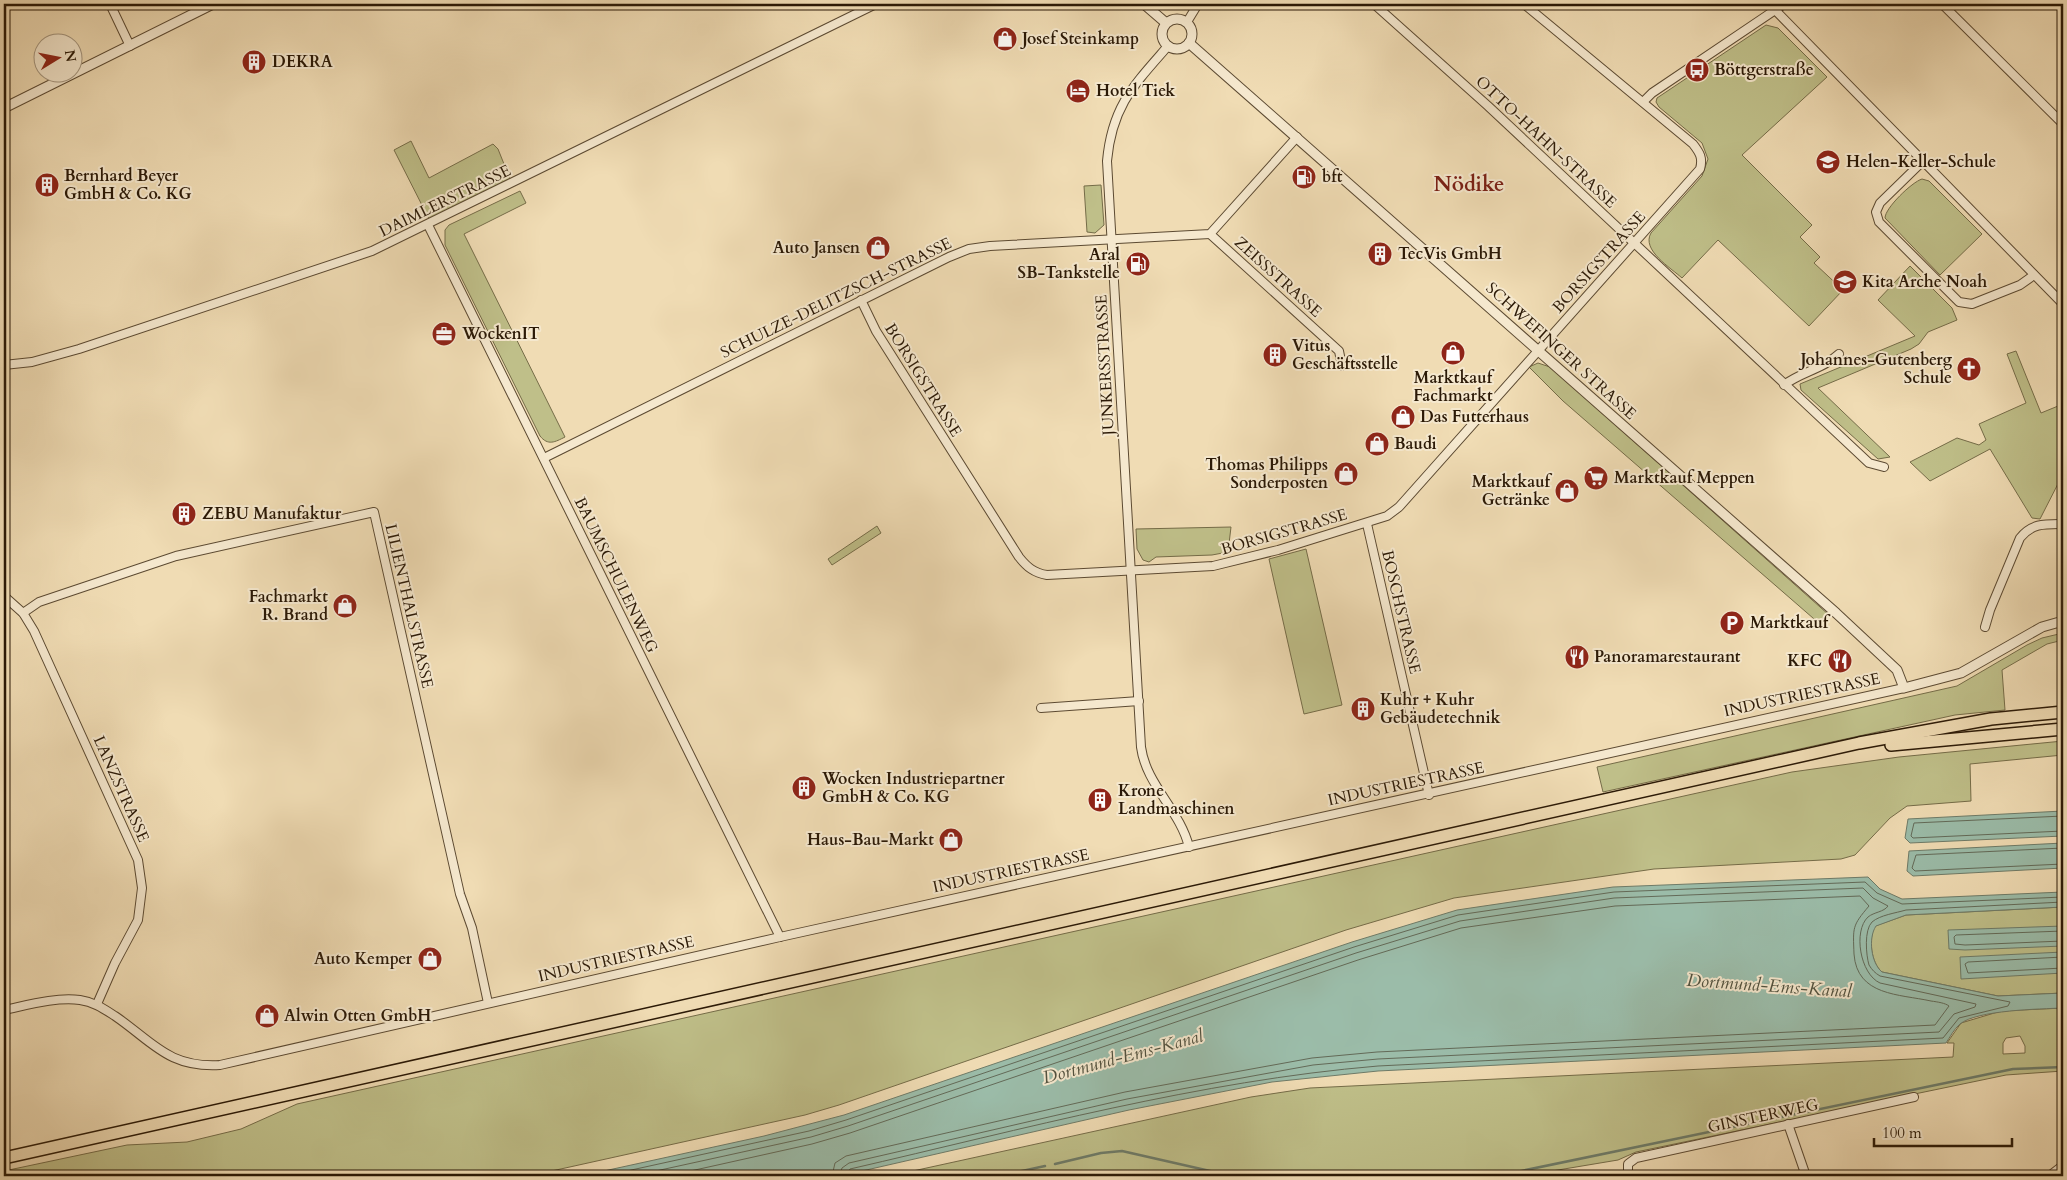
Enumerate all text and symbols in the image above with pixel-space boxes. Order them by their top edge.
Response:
shop icon: Josef Steinkamp [992,26,1018,52]
place label: Josef Steinkamp [1020,28,1139,50]
north arrow [32,32,82,82]
text: N [60,48,81,63]
building icon: DEKRA [241,49,267,75]
place label: DEKRA [272,51,333,73]
bus stop icon: Böttgerstraße [1684,57,1710,83]
place label: Böttgerstraße [1714,59,1814,81]
street label: OTTO-HAHN-STRASSE [1471,71,1621,213]
hotel icon: Hotel Tiek [1065,78,1091,104]
place label: Hotel Tiek [1096,80,1175,102]
school or university icon: Helen-Keller-Schule [1815,149,1841,175]
place label: Helen-Keller-Schule [1846,151,1996,173]
street label: DAIMLERSTRASSE [376,160,515,242]
fuel station icon: bft [1291,164,1317,190]
place label: Bernhard Beyer GmbH & Co. KG [64,165,192,205]
place label: bft [1322,166,1343,188]
district label: Nödike [1434,170,1505,199]
building icon: Bernhard Beyer GmbH & Co. KG [34,172,60,198]
street label: BORSIGSTRASSE [1547,206,1651,318]
street label: SCHULZE-DELITZSCH-STRASSE [717,232,955,364]
street label: ZEISSSTRASSE [1229,232,1327,322]
shop icon: Auto Jansen [865,235,891,261]
place label: Auto Jansen [773,237,861,259]
building icon: TecVis GmbH [1367,241,1393,267]
place label: TecVis GmbH [1398,243,1502,265]
place label: Aral SB-Tankstelle [1017,244,1120,284]
fuel station icon: Aral SB-Tankstelle [1125,251,1151,277]
school or university icon: Kita Arche Noah [1832,269,1858,295]
place label: Kita Arche Noah [1862,271,1987,293]
street label: SCHWEFINGER STRASSE [1481,277,1641,425]
street label: JUNKERSSTRASSE [1090,294,1120,438]
street label: BORSIGSTRASSE [879,319,967,441]
office icon: WockenIT [431,321,457,347]
place label: WockenIT [461,323,540,345]
place label: Vitus Geschäftsstelle [1292,335,1398,375]
shop icon: Marktkauf Fachmarkt [1440,340,1466,366]
building icon: Vitus Geschäftsstelle [1262,342,1288,368]
place label: Johannes-Gutenberg Schule [1799,349,1952,389]
church icon: Johannes-Gutenberg Schule [1956,356,1982,382]
place label: Marktkauf Fachmarkt [1413,367,1495,407]
shop icon: Das Futterhaus [1390,404,1416,430]
place label: Das Futterhaus [1420,406,1529,428]
shop icon: Baudi [1364,431,1390,457]
place label: Baudi [1394,433,1437,455]
place label: Thomas Philipps Sonderposten [1205,454,1329,494]
shop icon: Thomas Philipps Sonderposten [1333,461,1359,487]
supermarket icon: Marktkauf Meppen [1583,465,1609,491]
place label: Marktkauf Meppen [1614,467,1756,489]
place label: Marktkauf Getränke [1472,471,1553,511]
shop icon: Marktkauf Getränke [1554,478,1580,504]
street label: BAUMSCHULENWEG [569,494,663,657]
building icon: ZEBU Manufaktur [171,501,197,527]
place label: ZEBU Manufaktur [202,503,342,525]
street label: BORSIGSTRASSE [1218,503,1350,560]
street label: LILIENTHALSTRASSE [379,522,439,690]
street label: BOSCHSTRASSE [1376,548,1426,676]
place label: Fachmarkt R. Brand [249,586,328,626]
shop icon: Fachmarkt R. Brand [332,593,358,619]
parking icon: Marktkauf [1719,610,1745,636]
place label: Marktkauf [1750,612,1831,634]
restaurant icon: Panoramarestaurant [1564,644,1590,670]
place label: Panoramarestaurant [1594,646,1741,668]
restaurant icon: KFC [1827,648,1853,674]
place label: KFC [1787,650,1822,672]
street label: INDUSTRIESTRASSE [1722,668,1882,722]
place label: Kuhr + Kuhr Gebäudetechnik [1380,689,1501,729]
building icon: Kuhr + Kuhr Gebäudetechnik [1350,696,1376,722]
street label: LANZSTRASSE [88,732,154,846]
street label: INDUSTRIESTRASSE [1326,757,1486,811]
place label: Wocken Industriepartner GmbH & Co. KG [821,768,1005,808]
building icon: Wocken Industriepartner GmbH & Co. KG [791,775,817,801]
place label: Krone Landmaschinen [1118,780,1235,820]
building icon: Krone Landmaschinen [1087,787,1113,813]
shop icon: Haus-Bau-Markt [938,827,964,853]
place label: Haus-Bau-Markt [807,829,934,851]
street label: INDUSTRIESTRASSE [931,844,1091,898]
street label: INDUSTRIESTRASSE [536,930,696,988]
shop icon: Auto Kemper [417,946,443,972]
place label: Auto Kemper [314,948,413,970]
water label: Dortmund-Ems-Kanal [1686,968,1853,1004]
shop icon: Alwin Otten GmbH [254,1003,280,1029]
place label: Alwin Otten GmbH [284,1005,431,1027]
water label: Dortmund-Ems-Kanal [1040,1023,1207,1090]
street label: GINSTERWEG [1706,1093,1821,1138]
scale bar [1874,1115,2012,1147]
text: 100 m [1882,1123,1922,1143]

